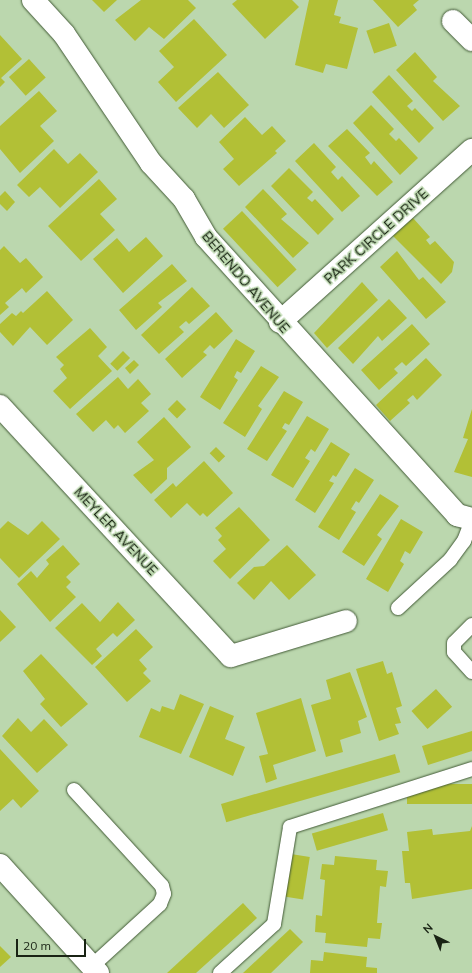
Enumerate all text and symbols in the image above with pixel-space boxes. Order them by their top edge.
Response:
street label: PARK CIRCLE DRIVE [320,185,432,287]
street label: BERENDO AVENUE [199,228,293,336]
street label: MEYLER AVENUE [71,483,161,579]
north arrow [416,917,456,957]
text: N [420,920,436,936]
scale bar [18,931,88,957]
text: 20 m [23,938,51,953]

